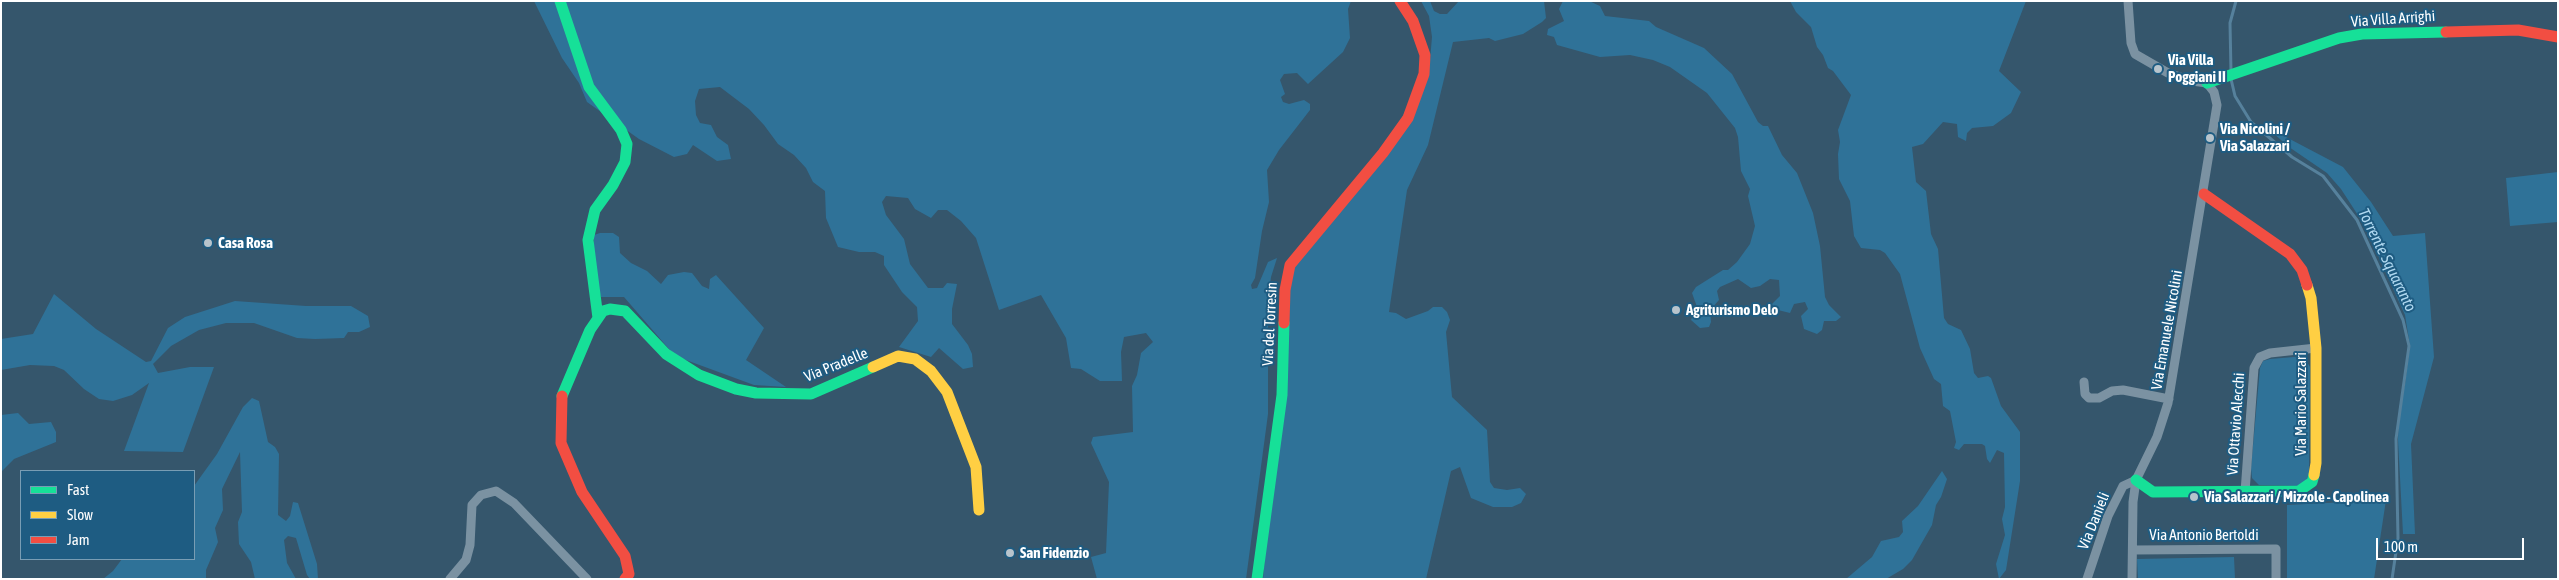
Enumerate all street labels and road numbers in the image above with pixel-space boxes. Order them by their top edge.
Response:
street label: Via Villa Arrighi [2350,7,2436,31]
street label: Via Emanuele Nicolini [2148,269,2186,391]
street label: Via del Torresin [1259,281,1281,367]
street label: Via Pradelle [802,344,870,386]
street label: Via Mario Salazzari [2292,352,2310,456]
street label: Via Ottavio Alecchi [2223,372,2249,476]
street label: Via Danieli [2074,490,2114,552]
street label: Via Antonio Bertoldi [2149,526,2259,544]

